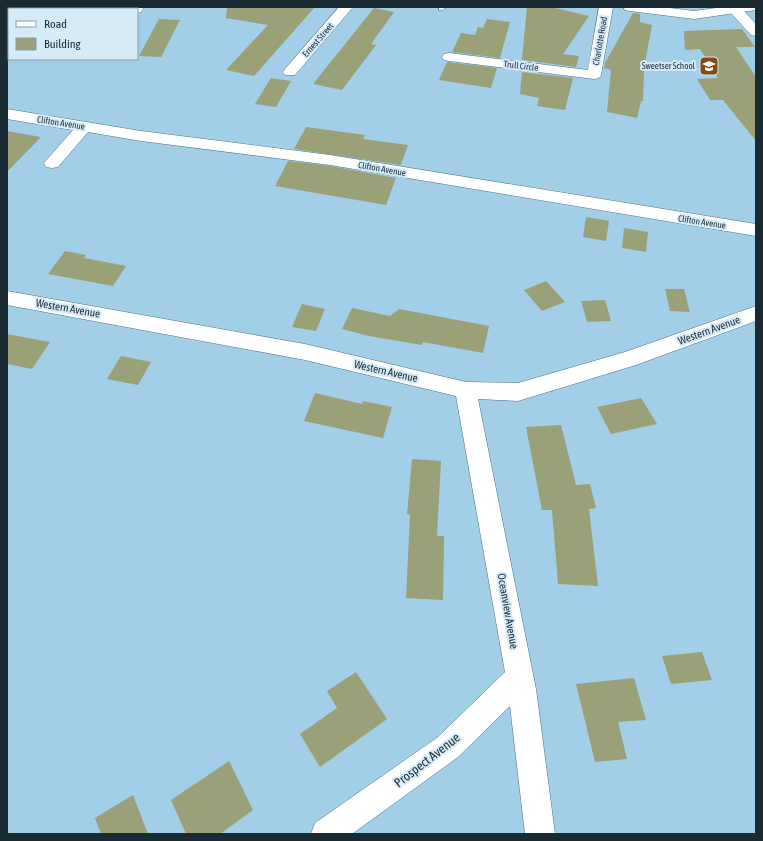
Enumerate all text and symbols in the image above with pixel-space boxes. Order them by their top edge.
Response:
legend [8,8,138,60]
street label: Charlotte Road [591,16,609,66]
text: Road [44,17,67,31]
street label: Ernest Street [301,21,336,59]
text: Building [44,37,82,51]
school or university icon: Sweetser School [698,55,720,77]
street label: Trull Circle [503,59,539,73]
place label: Sweetser School [642,61,696,71]
street label: Clifton Avenue [36,114,86,132]
street label: Clifton Avenue [357,160,407,178]
street label: Clifton Avenue [677,213,727,231]
street label: Western Avenue [35,296,101,320]
street label: Western Avenue [676,313,742,347]
street label: Western Avenue [353,358,419,384]
street label: Oceanview Avenue [495,572,521,650]
street label: Prospect Avenue [391,730,463,790]

